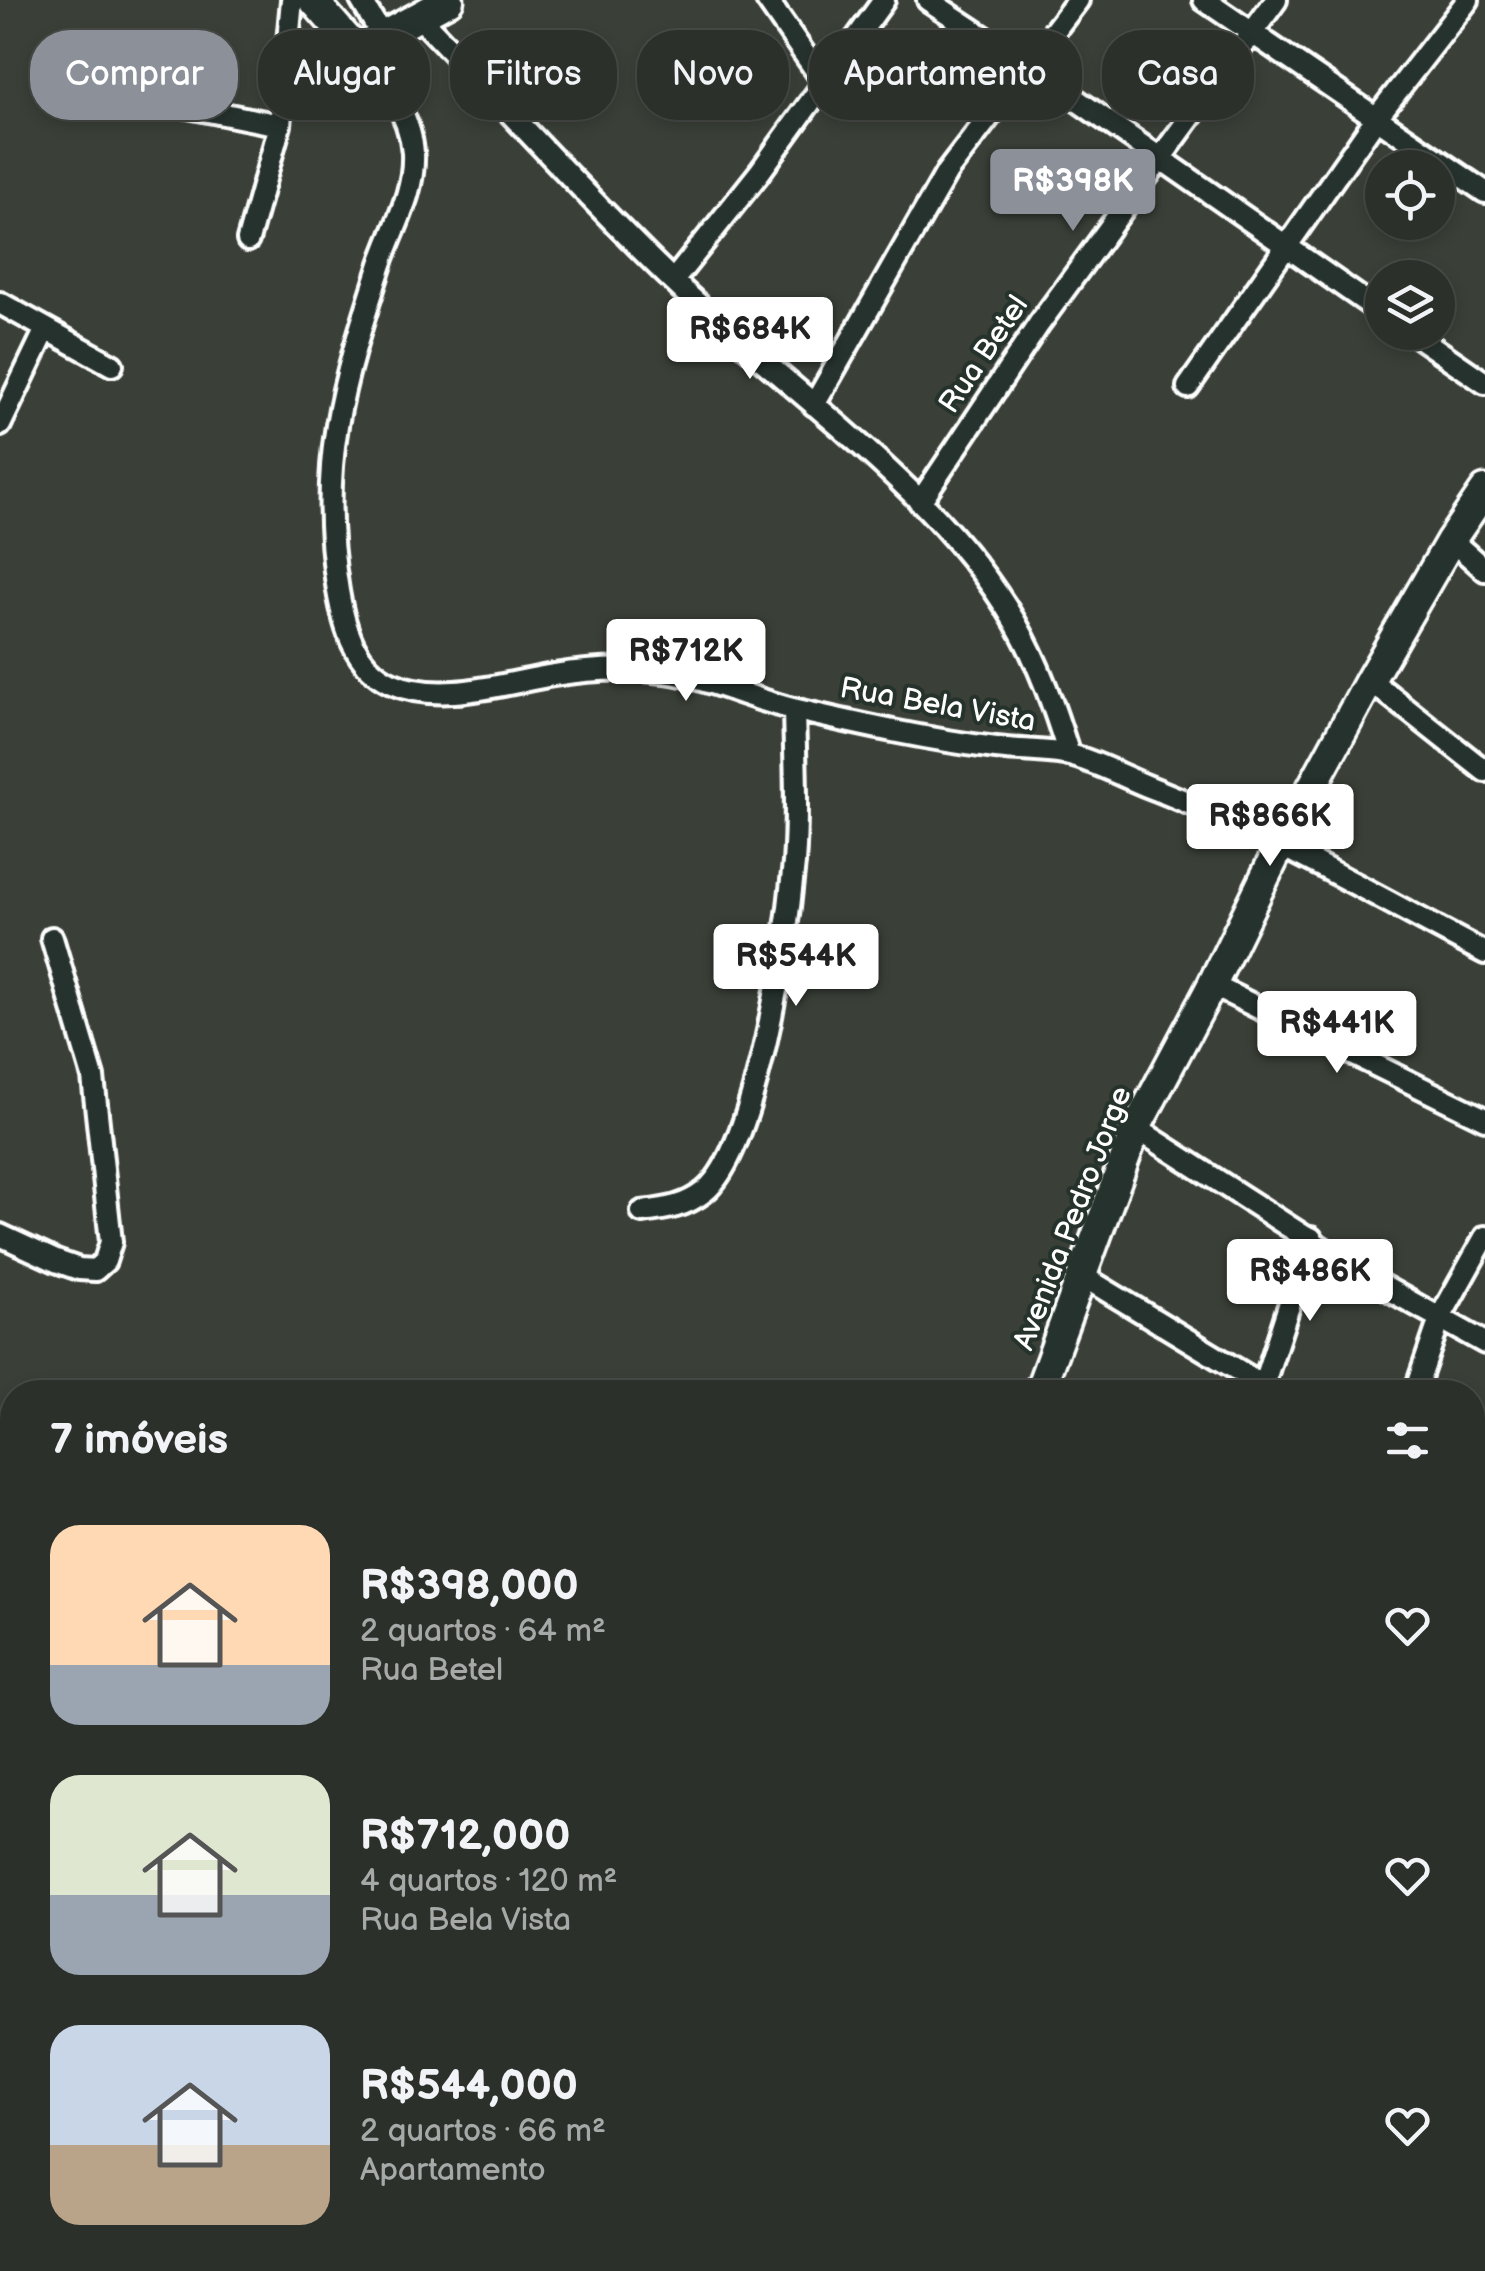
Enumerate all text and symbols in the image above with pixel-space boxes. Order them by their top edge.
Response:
chip: Comprar [30,30,238,120]
chip: Alugar [258,30,430,120]
chip: Filtros [450,30,617,120]
chip: Novo [637,30,789,120]
chip: Apartamento [809,30,1082,120]
chip: Casa [1102,30,1254,120]
pin: R$398K [992,149,1154,234]
map controls [1365,150,1455,350]
button: locate [1365,150,1455,240]
text: R$398K [1012,162,1134,201]
button: layers [1365,260,1455,350]
street label: Rua Betel [931,289,1036,420]
pin: R$684K [669,297,831,382]
text: R$684K [689,310,811,349]
pin: R$712K [605,619,767,704]
text: R$712K [628,632,744,671]
street label: Rua Bela Vista [837,670,1038,740]
pin: R$866K [1189,784,1351,869]
text: R$866K [1209,797,1331,836]
pin: R$544K [715,924,877,1009]
text: R$544K [736,937,856,976]
pin: R$441K [1256,991,1418,1076]
text: R$441K [1279,1004,1395,1043]
street label: Avenida Pedro Jorge [1006,1081,1140,1355]
pin: R$486K [1229,1239,1391,1324]
text: R$486K [1249,1252,1371,1291]
icon: filters [1380,1413,1435,1468]
text: 7 imóveis [50,1415,228,1466]
text: R$398,000 [360,1561,579,1612]
icon: home [130,1565,250,1685]
icon: heart [1380,1598,1435,1653]
text: 2 quartos · 64 m² [360,1612,606,1651]
text: Rua Betel [360,1651,503,1690]
text: R$712,000 [360,1811,570,1862]
icon: home [130,1815,250,1935]
icon: heart [1380,1848,1435,1903]
text: 4 quartos · 120 m² [360,1862,617,1901]
text: Rua Bela Vista [360,1901,571,1940]
text: R$544,000 [360,2061,578,2112]
icon: home [130,2065,250,2185]
icon: heart [1380,2098,1435,2153]
text: 2 quartos · 66 m² [360,2112,606,2151]
text: Apartamento [360,2151,546,2190]

